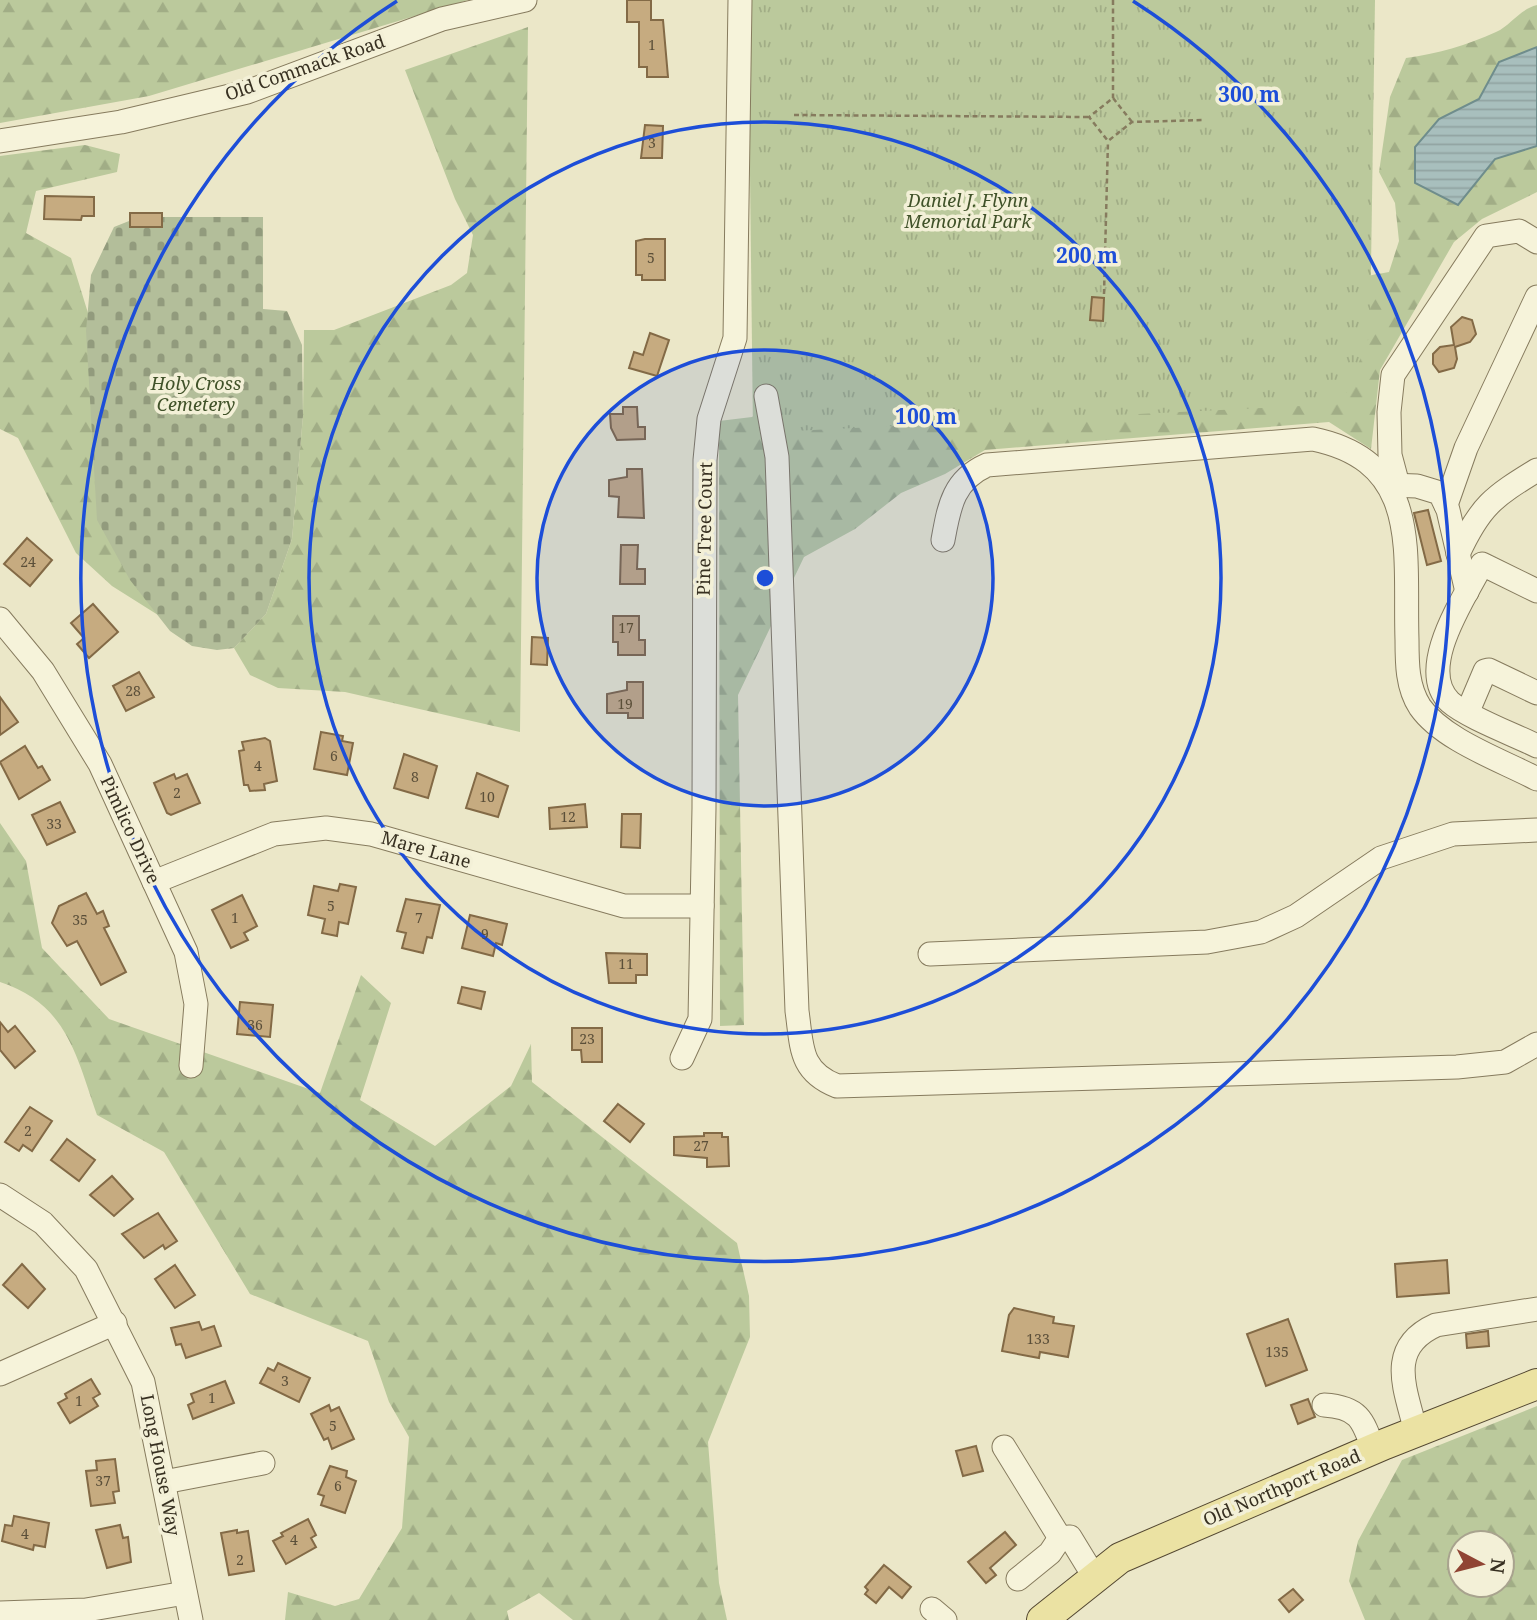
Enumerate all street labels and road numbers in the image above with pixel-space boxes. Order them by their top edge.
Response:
street label: Old Commack Road [221,28,388,106]
street label: Pine Tree Court [691,462,717,596]
street label: Pimlico Drive [95,772,166,887]
street label: Mare Lane [379,825,474,873]
street label: Long House Way [135,1392,187,1538]
street label: Old Northport Road [1199,1443,1364,1531]

